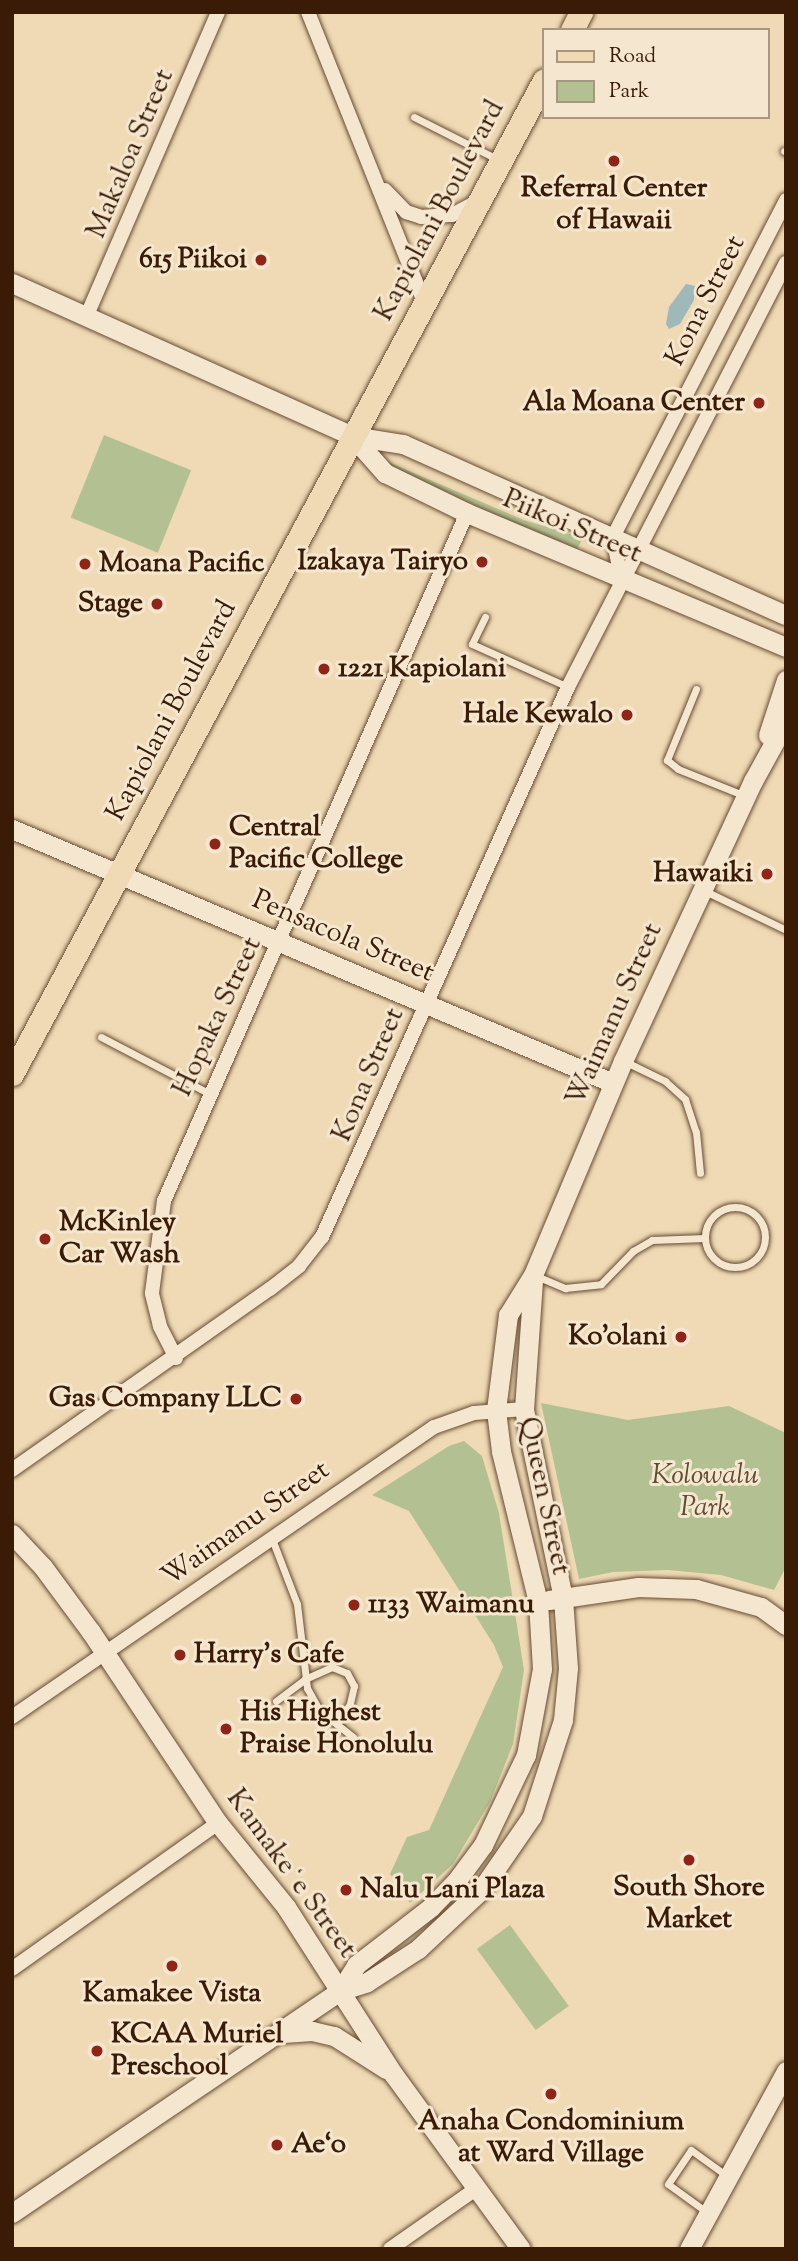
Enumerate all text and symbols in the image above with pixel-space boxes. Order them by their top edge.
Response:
legend [542,28,770,119]
text: Road [609,42,656,72]
street label: Makaloa Street [80,64,182,244]
text: Park [609,77,649,107]
street label: Kapiolani Boulevard [368,95,512,327]
marker: Referral Center of Hawaii [606,153,622,169]
place label: Referral Center of Hawaii [521,172,707,238]
street label: Kona Street [659,230,753,372]
place label: 615 Piikoi [139,243,247,277]
marker: 615 Piikoi [253,252,269,268]
place label: Ala Moana Center [522,386,745,420]
marker: Ala Moana Center [751,395,767,411]
street label: Piikoi Street [498,483,646,571]
place label: Izakaya Tairyo [298,545,468,579]
place label: Moana Pacific [99,547,264,581]
marker: Izakaya Tairyo [474,554,490,570]
marker: Moana Pacific [77,556,93,572]
place label: Stage [78,587,143,621]
street label: Kapiolani Boulevard [100,595,244,827]
marker: Stage [149,596,165,612]
place label: 1221 Kapiolani [338,652,506,686]
marker: 1221 Kapiolani [316,661,332,677]
place label: Hale Kewalo [463,698,613,732]
marker: Hale Kewalo [619,707,635,723]
place label: Central Pacific College [229,811,403,877]
marker: Central Pacific College [207,836,223,852]
place label: Hawaiki [653,857,753,891]
marker: Hawaiki [759,866,775,882]
street label: Pensacola Street [247,884,439,990]
street label: Waimanu Street [560,918,670,1112]
street label: Hopaka Street [166,932,270,1102]
street label: Kona Street [326,1003,412,1147]
place label: McKinley Car Wash [59,1206,180,1272]
marker: McKinley Car Wash [37,1231,53,1247]
place label: Ko'olani [568,1320,667,1354]
marker: Ko'olani [673,1329,689,1345]
place label: Gas Company LLC [49,1382,282,1416]
marker: Gas Company LLC [288,1391,304,1407]
street label: Queen Street [511,1414,577,1578]
street label: Waimanu Street [156,1454,336,1594]
park label: Kolowalu Park [652,1459,758,1525]
place label: 1133 Waimanu [368,1588,534,1622]
marker: 1133 Waimanu [346,1597,362,1613]
place label: Harry’s Cafe [194,1638,344,1672]
marker: Harry’s Cafe [172,1647,188,1663]
place label: His Highest Praise Honolulu [240,1696,433,1762]
marker: His Highest Praise Honolulu [218,1721,234,1737]
street label: Kamakeʻe Street [218,1783,364,1965]
marker: South Shore Market [681,1852,697,1868]
place label: South Shore Market [613,1871,765,1937]
place label: Nalu Lani Plaza [360,1873,545,1907]
marker: Nalu Lani Plaza [338,1882,354,1898]
marker: Kamakee Vista [164,1958,180,1974]
place label: Kamakee Vista [83,1977,261,2011]
place label: KCAA Muriel Preschool [111,2018,283,2084]
marker: KCAA Muriel Preschool [89,2043,105,2059]
marker: Anaha Condominium at Ward Village [543,2086,559,2102]
place label: Anaha Condominium at Ward Village [418,2105,684,2171]
place label: Ae‘o [291,2128,346,2162]
marker: Ae‘o [269,2137,285,2153]

